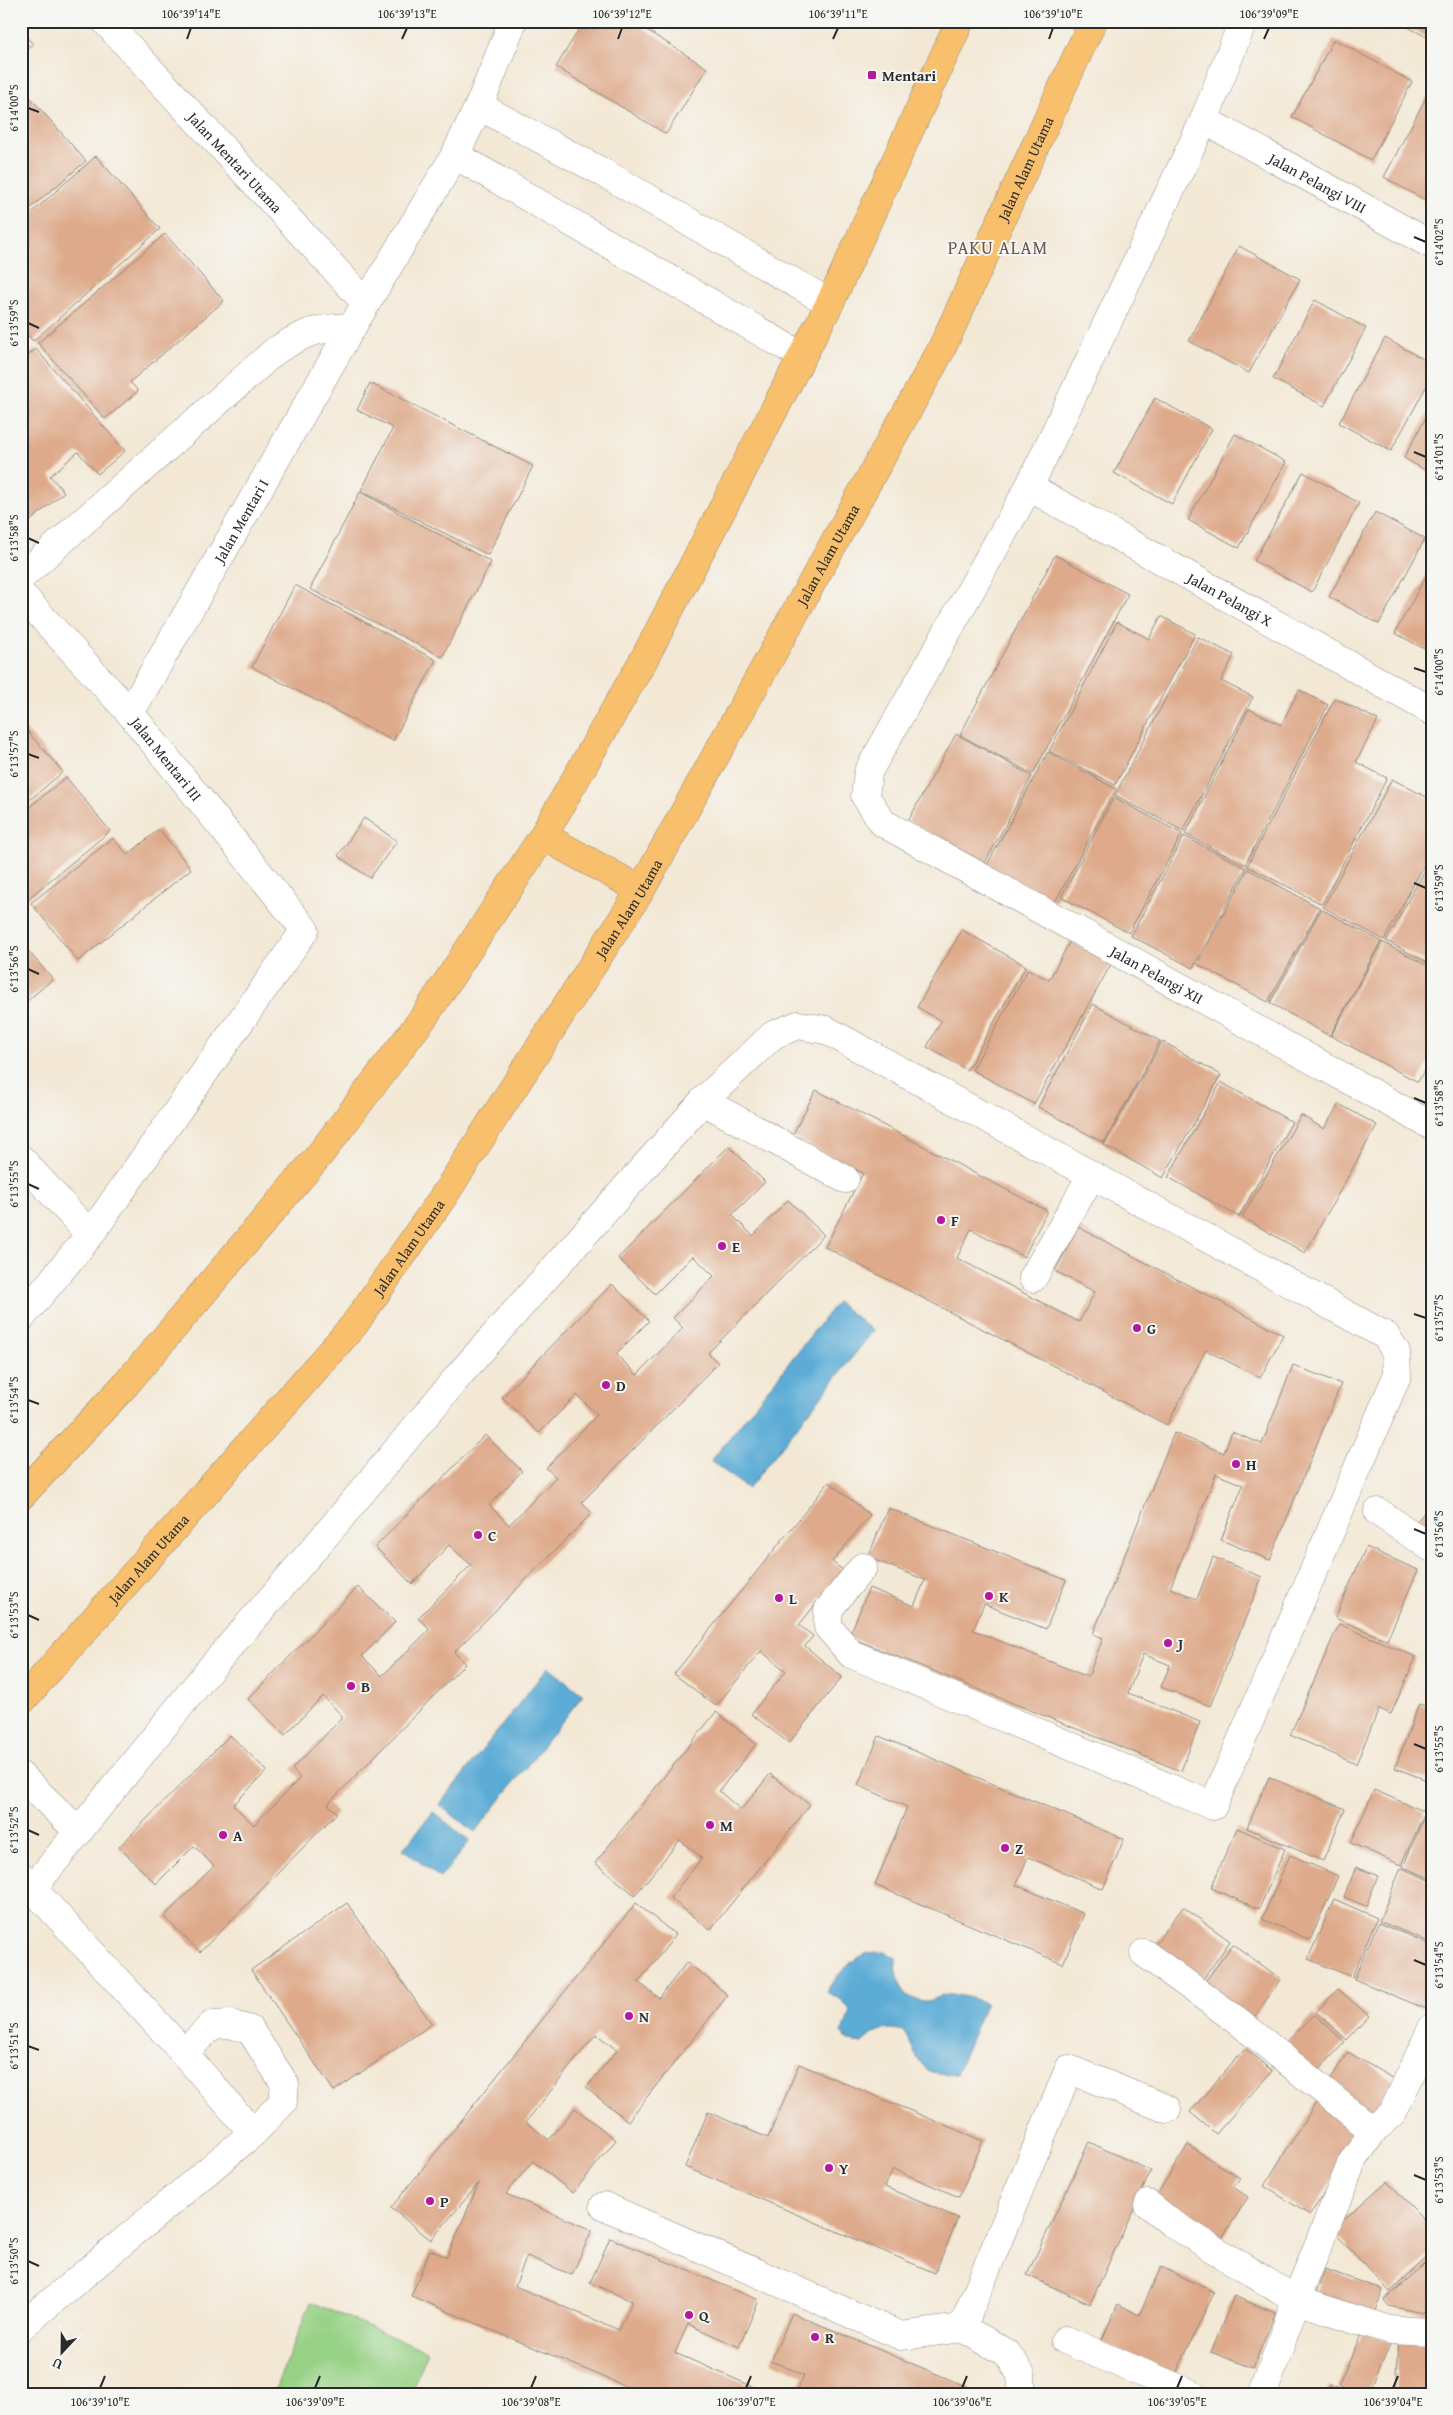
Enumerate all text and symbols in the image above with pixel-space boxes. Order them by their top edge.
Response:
text: 106°39'14"E [161,5,221,22]
text: 106°39'13"E [377,5,437,22]
text: 106°39'12"E [592,5,652,22]
text: 106°39'11"E [808,5,868,22]
text: 106°39'10"E [1023,5,1083,22]
text: 106°39'09"E [1239,5,1299,22]
place label: Mentari [882,65,936,86]
marker: Mentari [866,69,878,81]
text: 6°14'00"S [5,84,22,132]
street label: Jalan Mentari Utama [182,105,287,217]
street label: Jalan Alam Utama [991,113,1058,226]
street label: Jalan Pelangi VIII [1264,146,1371,218]
text: 6°14'02"S [1430,218,1447,266]
district label: PAKU ALAM [948,234,1048,261]
text: 6°13'59"S [5,299,22,347]
text: 6°14'01"S [1430,433,1447,481]
street label: Jalan Mentari I [207,475,273,568]
street label: Jalan Alam Utama [790,500,864,611]
text: 6°13'58"S [5,514,22,562]
street label: Jalan Pelangi X [1182,566,1277,631]
text: 6°14'00"S [1430,648,1447,696]
street label: Jalan Mentari III [125,711,207,805]
text: 6°13'57"S [5,730,22,778]
street label: Jalan Alam Utama [589,855,667,963]
text: 6°13'59"S [1430,864,1447,912]
street label: Jalan Pelangi XII [1105,939,1207,1008]
text: 6°13'56"S [5,945,22,993]
text: 6°13'58"S [1430,1079,1447,1127]
text: 6°13'55"S [5,1160,22,1208]
street label: Jalan Alam Utama [366,1195,449,1301]
place label: F [951,1210,959,1231]
marker: F [935,1214,947,1226]
place label: E [732,1236,740,1257]
marker: E [716,1240,728,1252]
text: 6°13'57"S [1430,1294,1447,1342]
place label: G [1147,1318,1156,1339]
marker: G [1131,1322,1143,1334]
place label: D [616,1375,626,1396]
text: 6°13'54"S [5,1376,22,1424]
marker: D [600,1379,612,1391]
place label: H [1246,1454,1256,1475]
marker: H [1230,1458,1242,1470]
street label: Jalan Alam Utama [102,1509,193,1609]
text: 6°13'56"S [1430,1510,1447,1558]
place label: C [488,1525,496,1546]
marker: C [472,1529,484,1541]
place label: K [999,1586,1009,1607]
place label: L [789,1588,797,1609]
marker: K [983,1590,995,1602]
text: 6°13'53"S [5,1591,22,1639]
marker: L [773,1592,785,1604]
place label: J [1175,1633,1183,1654]
marker: J [1162,1637,1174,1649]
place label: B [361,1676,370,1697]
marker: B [345,1680,357,1692]
text: 6°13'55"S [1430,1725,1447,1773]
text: 6°13'52"S [5,1806,22,1854]
place label: M [720,1815,733,1836]
marker: M [704,1819,716,1831]
place label: A [233,1825,243,1846]
marker: A [217,1829,229,1841]
place label: Z [1015,1838,1023,1859]
marker: Z [999,1842,1011,1854]
text: 6°13'54"S [1430,1941,1447,1989]
place label: N [639,2006,649,2027]
marker: N [623,2010,635,2022]
text: 6°13'51"S [5,2022,22,2070]
text: 6°13'53"S [1430,2156,1447,2204]
place label: Y [839,2158,849,2179]
marker: Y [823,2162,835,2174]
place label: P [440,2191,449,2212]
marker: P [424,2195,436,2207]
text: 6°13'50"S [5,2237,22,2285]
place label: Q [699,2305,710,2326]
marker: Q [683,2309,695,2321]
place label: R [825,2327,835,2348]
north arrow [38,2328,88,2378]
marker: R [809,2331,821,2343]
text: U [48,2353,65,2375]
text: 106°39'10"E [70,2393,130,2410]
text: 106°39'09"E [285,2393,345,2410]
text: 106°39'08"E [501,2393,561,2410]
text: 106°39'07"E [716,2393,776,2410]
text: 106°39'06"E [932,2393,992,2410]
text: 106°39'05"E [1147,2393,1207,2410]
text: 106°39'04"E [1363,2393,1423,2410]

